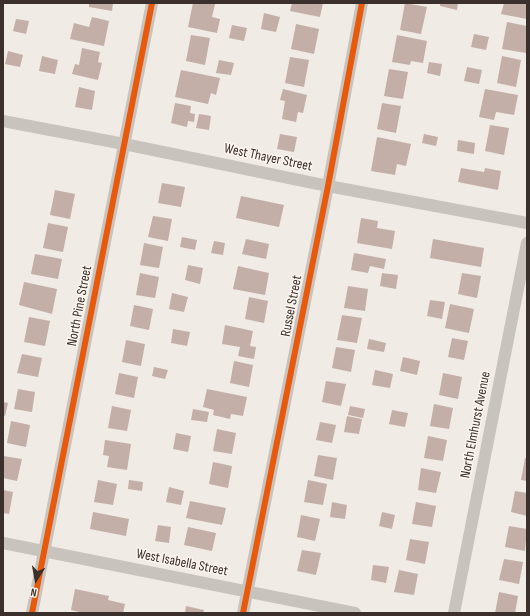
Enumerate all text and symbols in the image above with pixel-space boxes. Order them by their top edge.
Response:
street label: West Thayer Street [222,140,314,176]
street label: North Pine Street [64,264,96,348]
street label: Russel Street [278,274,306,338]
street label: North Elmhurst Avenue [457,370,495,480]
street label: West Isabella Street [135,546,229,580]
north arrow [16,560,56,600]
text: N [29,585,38,599]

